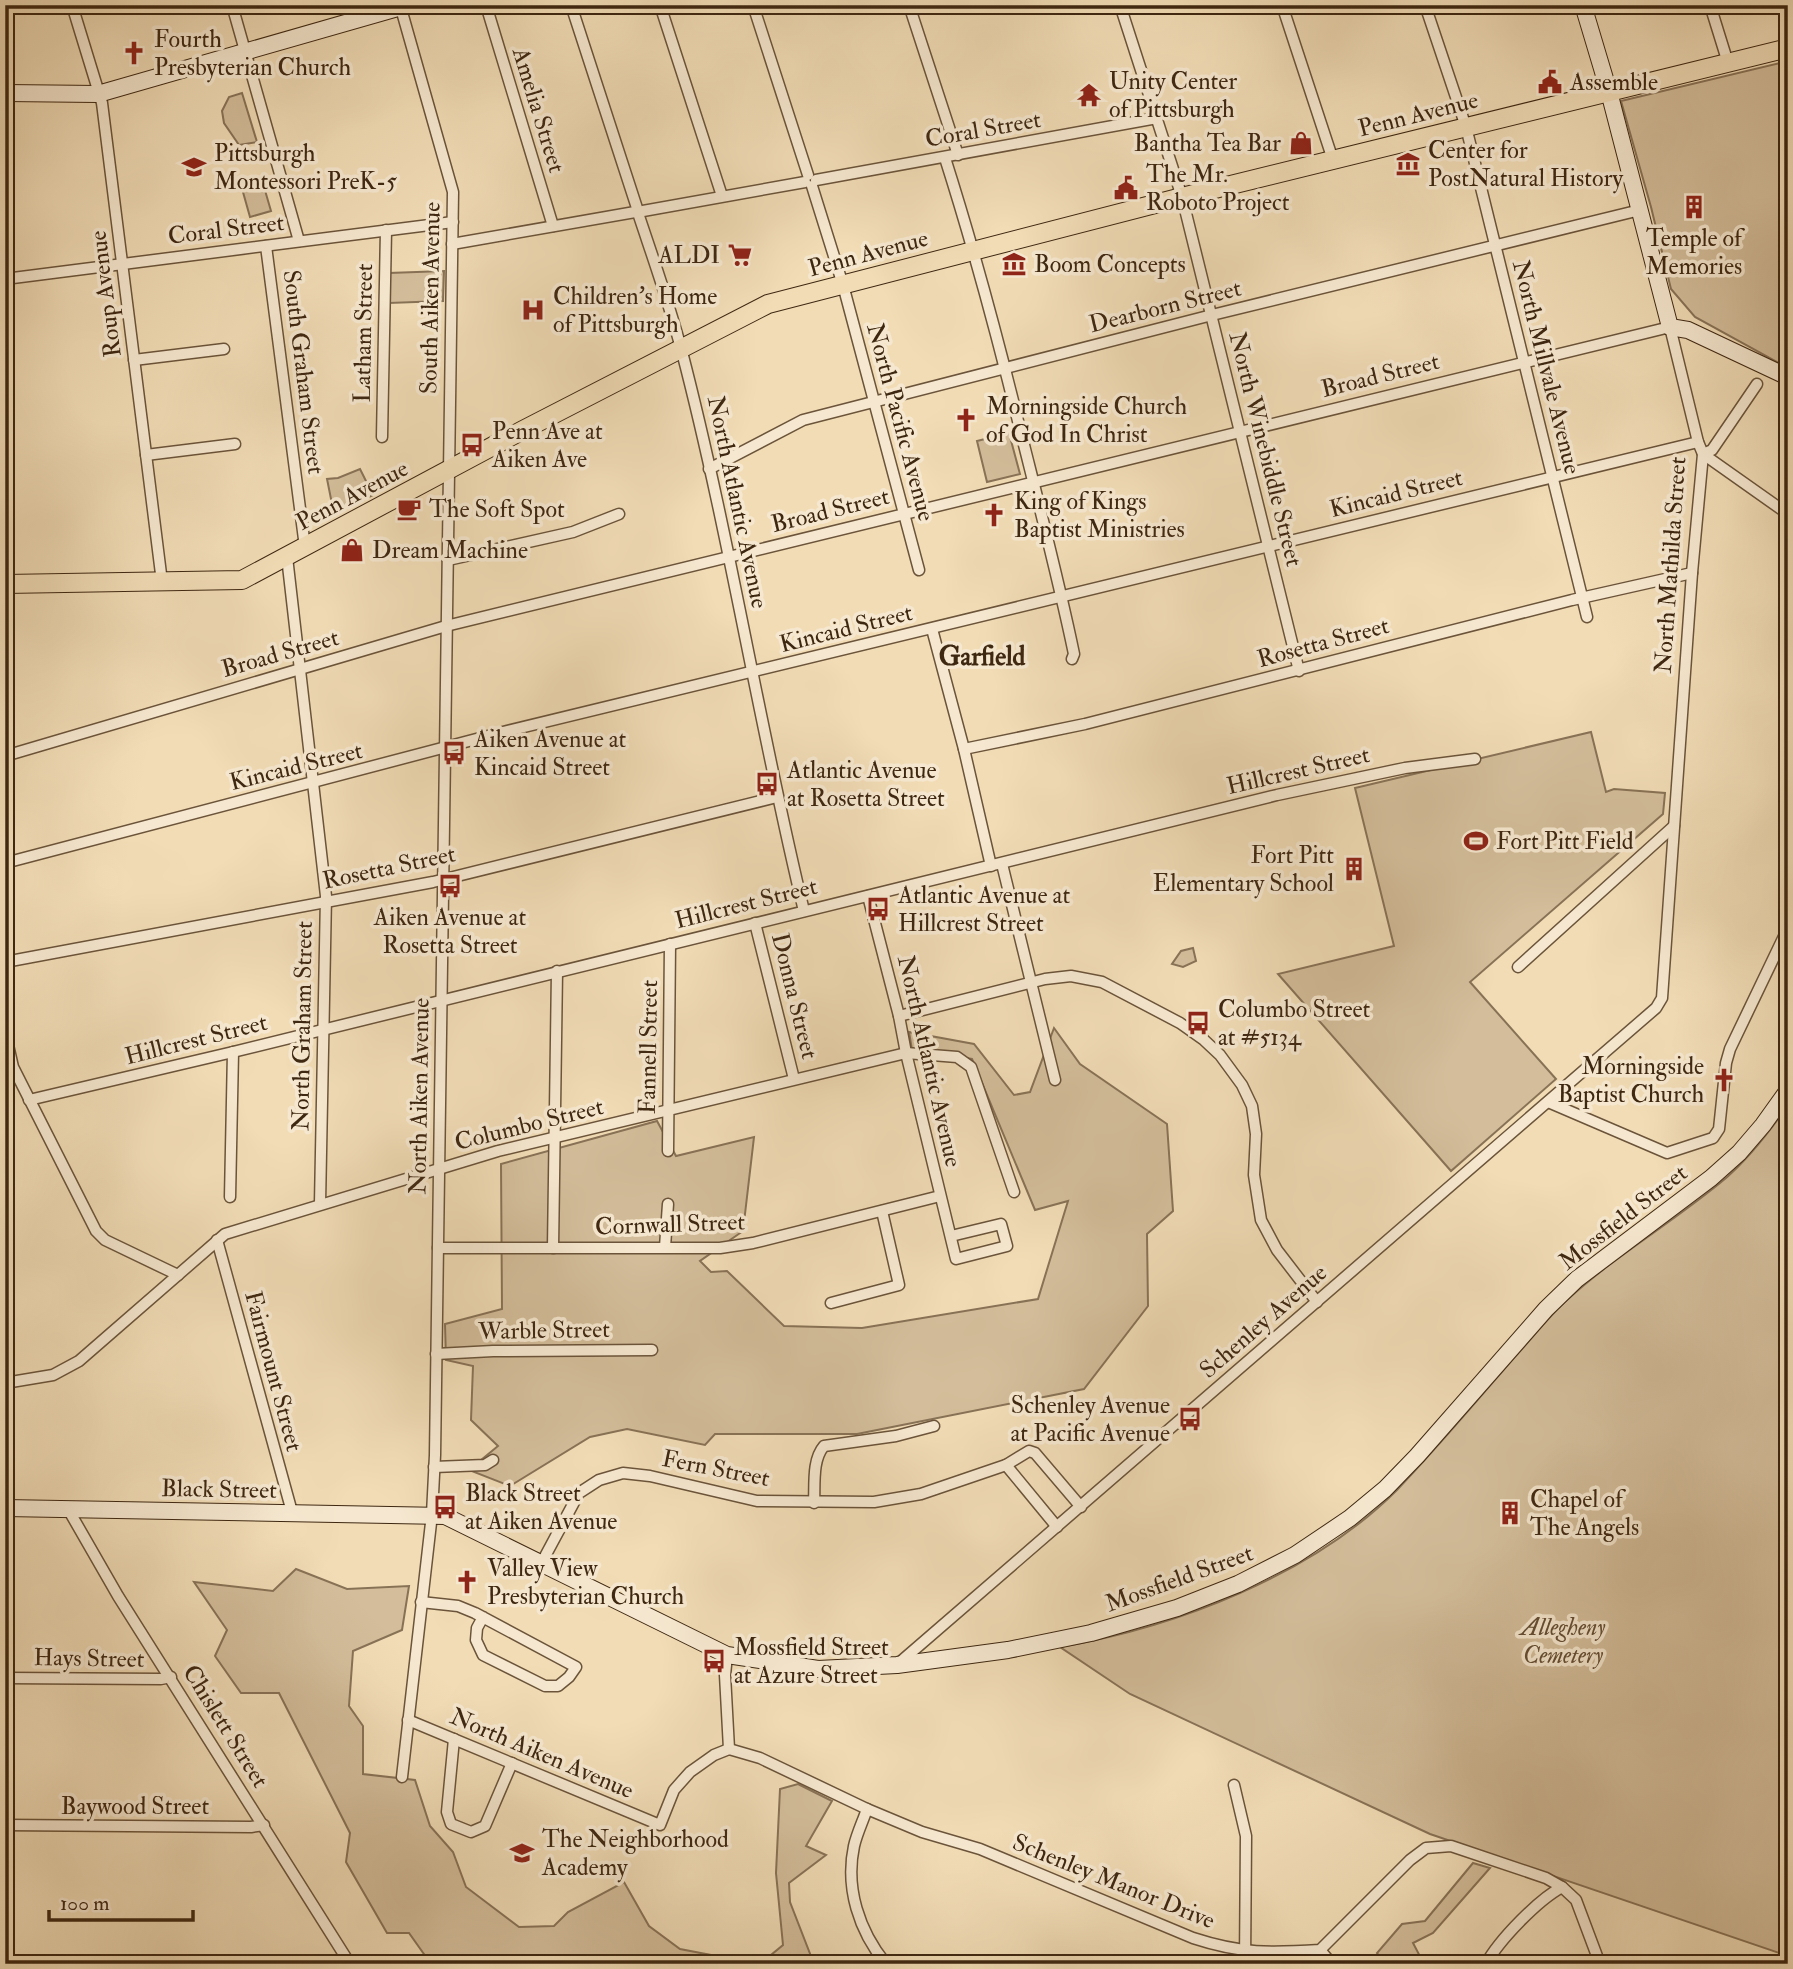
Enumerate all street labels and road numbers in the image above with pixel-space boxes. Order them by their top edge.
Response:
street label: Amelia Street [505,43,572,177]
street label: Penn Avenue [1355,85,1481,144]
street label: Coral Street [923,104,1044,155]
street label: South Aiken Avenue [413,202,448,394]
street label: Coral Street [166,207,286,252]
street label: Penn Avenue [805,223,931,284]
street label: Roup Avenue [82,229,129,359]
street label: North Millvale Avenue [1505,257,1588,477]
street label: Latham Street [347,263,380,403]
street label: South Graham Street [276,268,331,476]
street label: Dearborn Street [1086,273,1245,340]
street label: North Pacific Avenue [859,320,942,525]
street label: North Winebiddle Street [1221,329,1310,570]
street label: Broad Street [1318,346,1443,405]
street label: North Atlantic Avenue [700,393,775,611]
street label: Penn Avenue [291,453,414,538]
street label: North Mathilda Street [1647,455,1694,674]
street label: Kincaid Street [1326,462,1466,525]
street label: Broad Street [768,481,893,540]
street label: Kincaid Street [776,597,916,660]
street label: Rosetta Street [1254,610,1393,675]
street label: Broad Street [218,622,343,685]
street label: Kincaid Street [226,735,366,798]
street label: Hillcrest Street [1224,739,1373,802]
street label: Rosetta Street [320,838,459,897]
street label: Hillcrest Street [672,871,821,936]
street label: North Graham Street [285,921,320,1131]
street label: Donna Street [764,930,825,1062]
street label: North Atlantic Avenue [890,952,969,1170]
street label: Fannell Street [632,979,665,1114]
street label: North Aiken Avenue [402,997,437,1195]
street label: Hillcrest Street [122,1007,271,1072]
street label: Columbo Street [452,1091,607,1158]
street label: Mossfield Street [1553,1157,1694,1277]
street label: Cornwall Street [595,1206,746,1243]
street label: Schenley Avenue [1193,1257,1334,1385]
street label: Fairmount Street [237,1287,310,1455]
street label: Warble Street [477,1314,610,1347]
street label: Fern Street [660,1443,772,1494]
street label: Black Street [161,1473,277,1506]
street label: Mossfield Street [1101,1537,1257,1620]
street label: Hays Street [33,1642,145,1675]
street label: Chislett Street [176,1659,276,1794]
street label: North Aiken Avenue [445,1701,638,1806]
street label: Baywood Street [61,1791,209,1822]
street label: Schenley Manor Drive [1008,1827,1220,1936]

